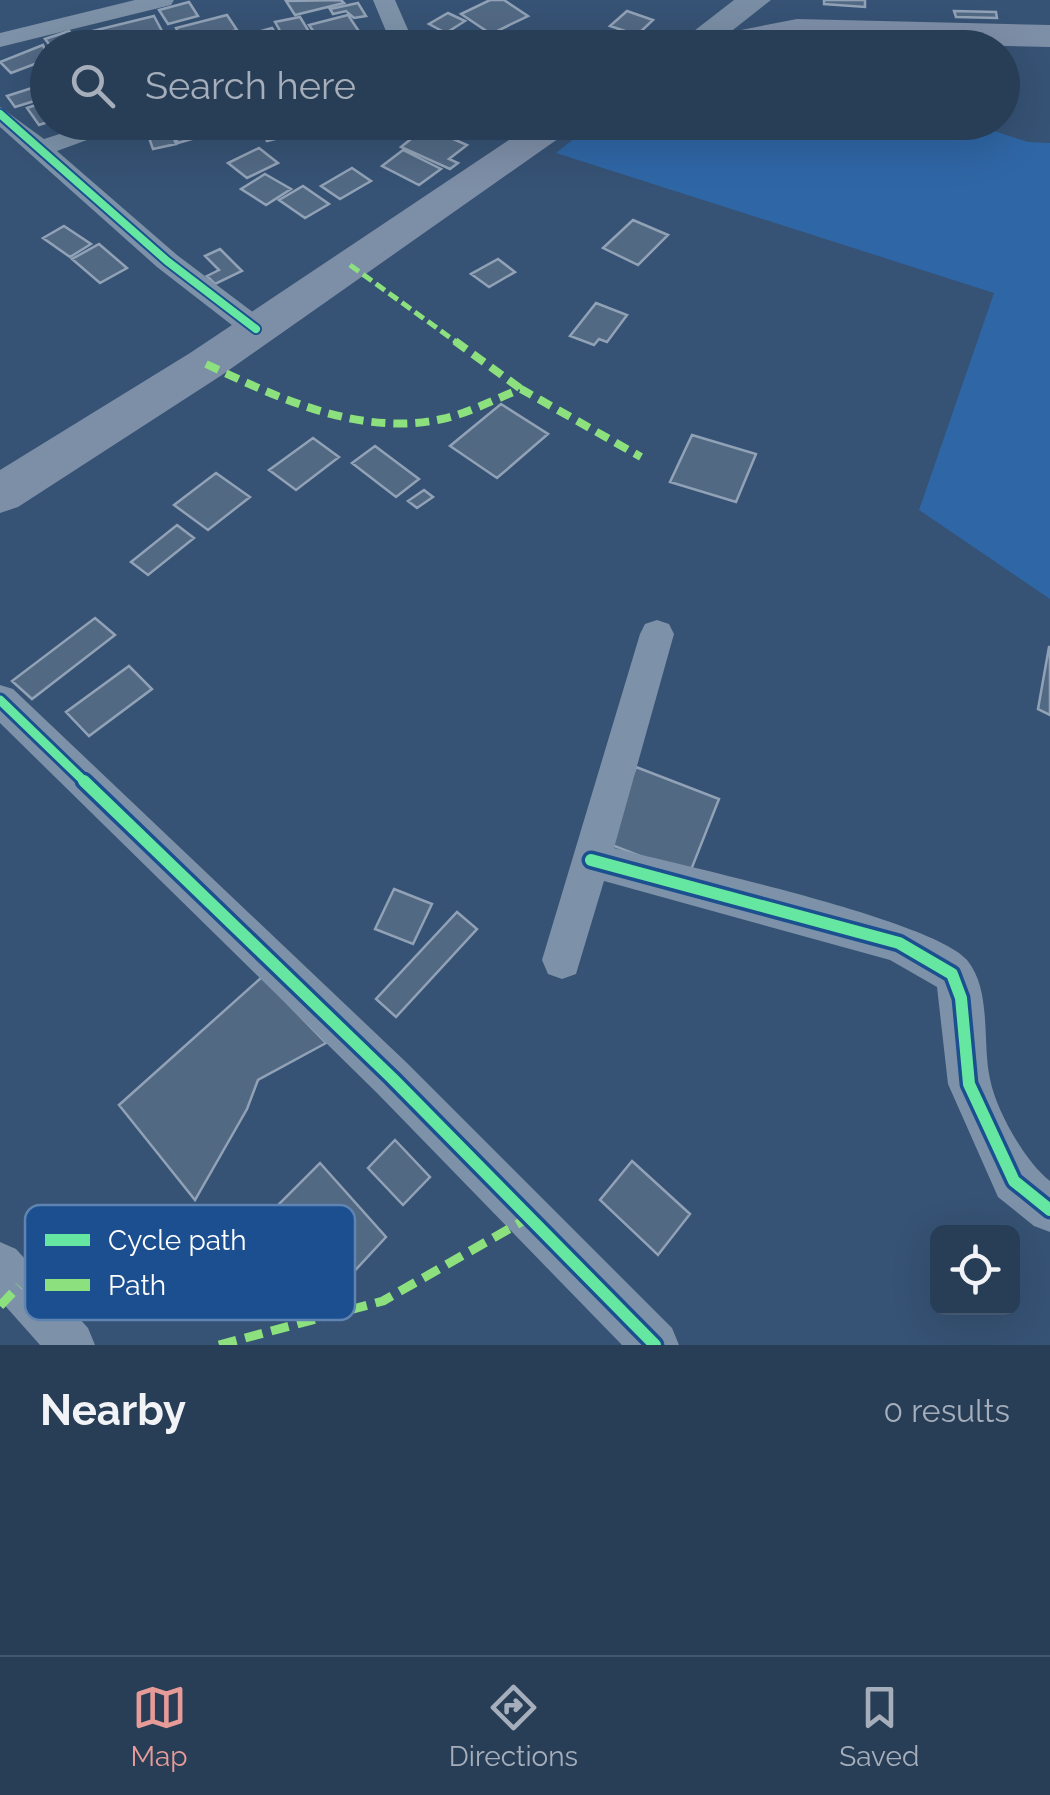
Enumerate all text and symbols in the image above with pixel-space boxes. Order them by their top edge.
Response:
search box [30,30,1020,140]
icon: search [65,58,120,113]
text: Search here [145,63,356,108]
legend [25,1205,355,1320]
text: Cycle path [108,1224,247,1257]
map controls [930,1225,1020,1315]
button: locate [930,1225,1020,1315]
text: Path [108,1269,166,1302]
text: Nearby [40,1386,186,1435]
text: 0 results [883,1392,1010,1429]
tab: Map [131,1680,188,1773]
tab: Directions [449,1680,578,1773]
tab: Saved [839,1680,919,1773]

